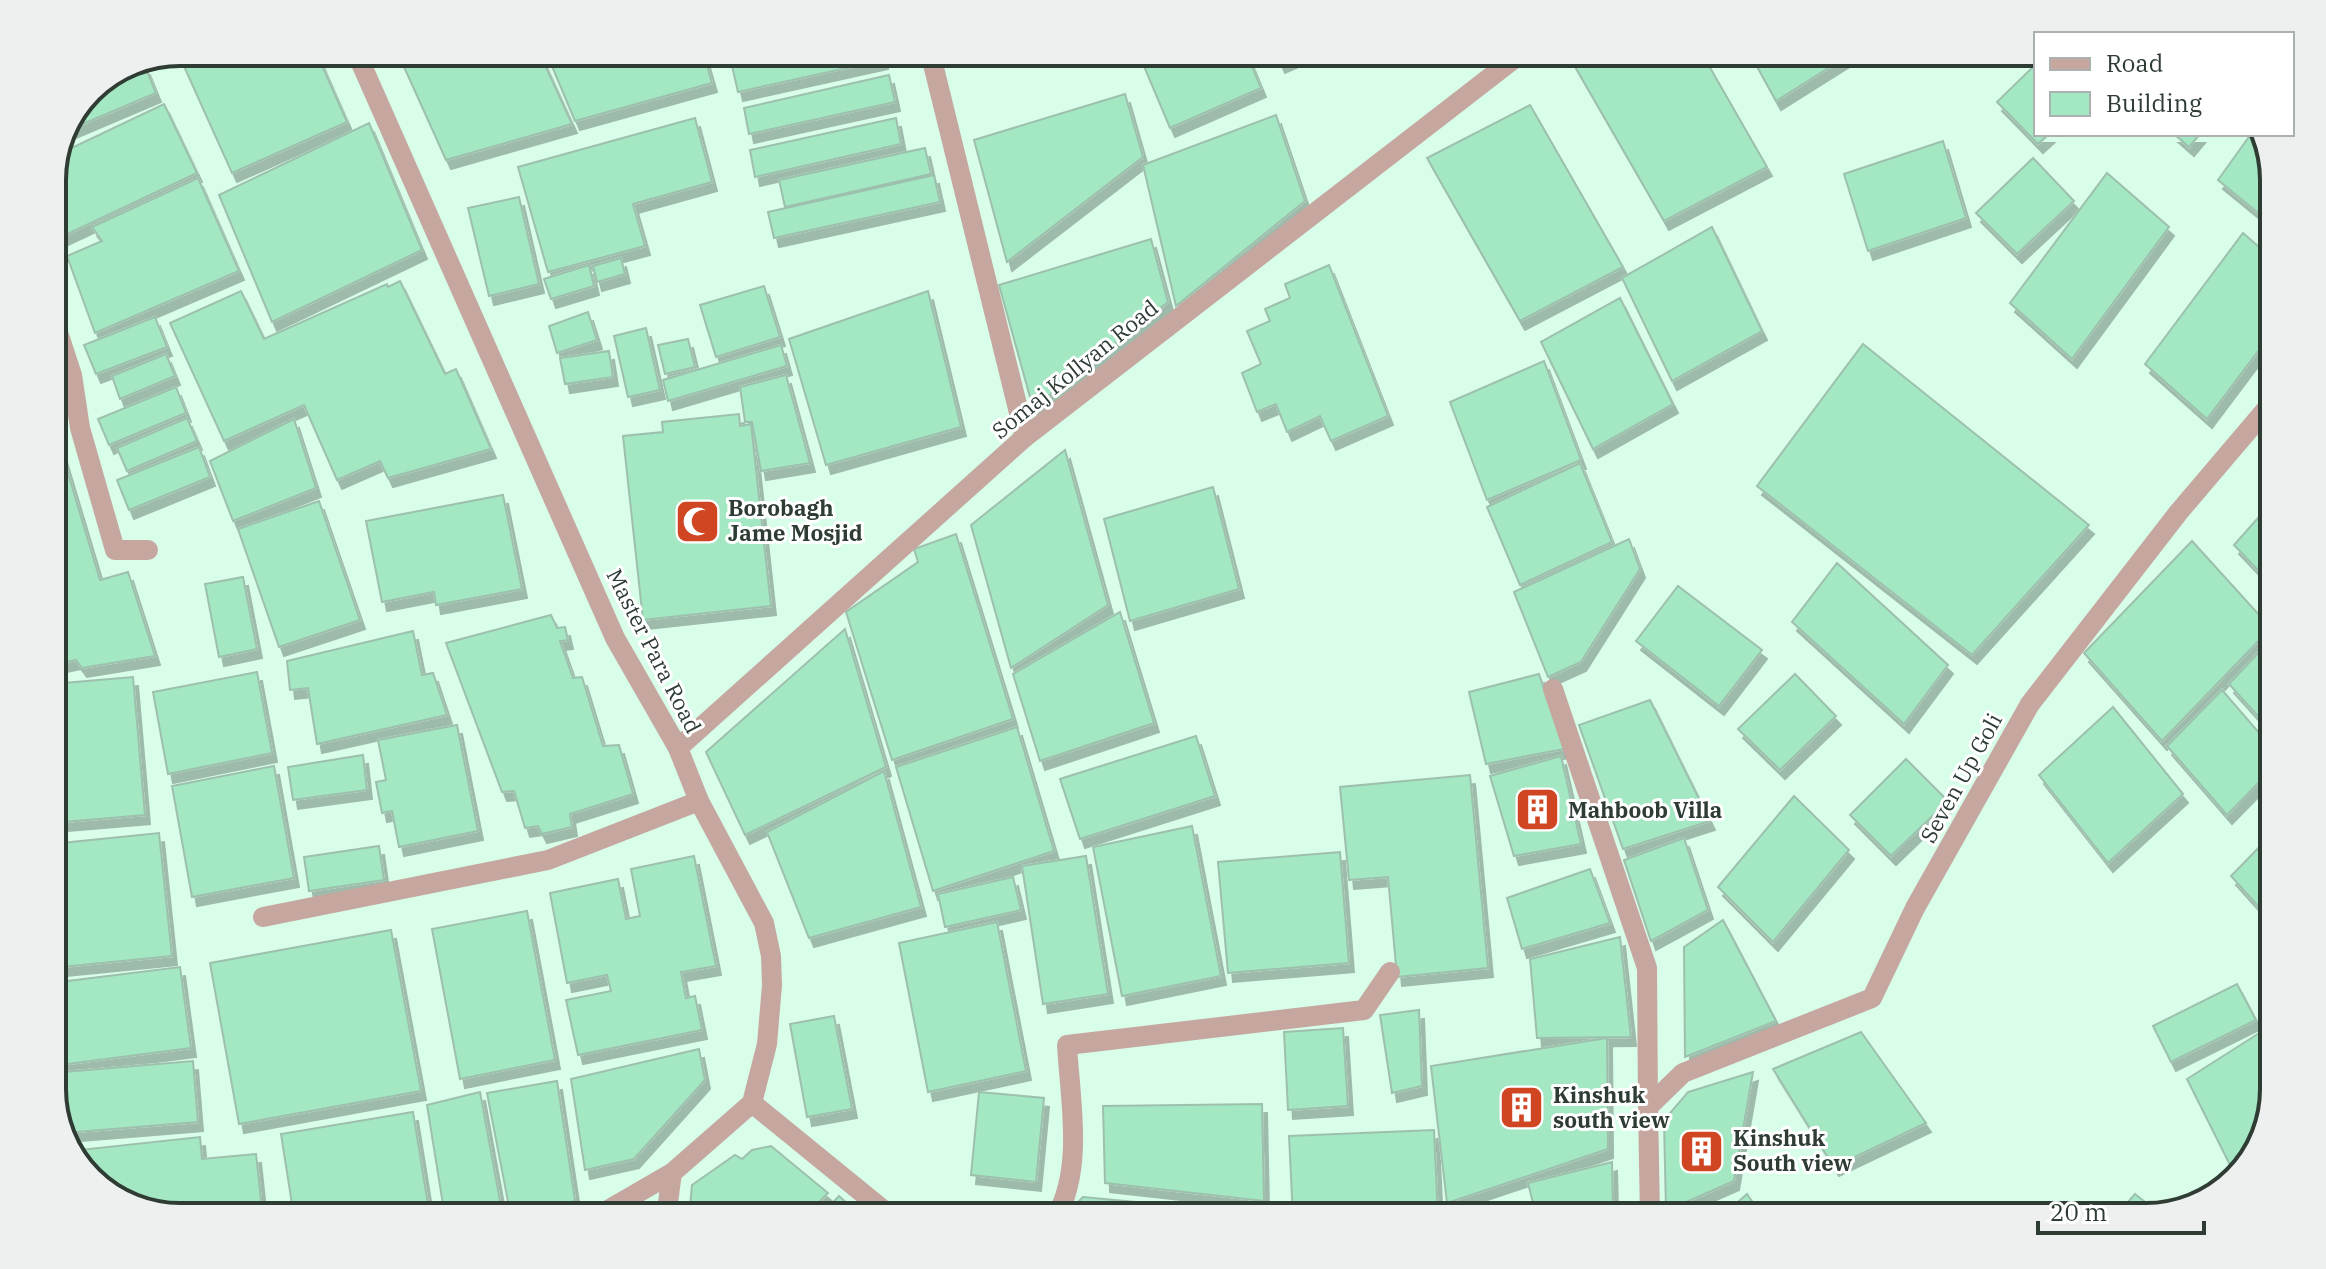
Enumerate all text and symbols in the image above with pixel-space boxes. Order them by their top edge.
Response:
legend [2034,32,2294,136]
text: Road [2106,47,2163,79]
text: Building [2106,87,2202,119]
street label: Somaj Kollyan Road [986,293,1164,445]
place label: Borobagh Jame Mosjid [728,493,863,547]
mosque icon: Borobagh Jame Mosjid [673,497,721,545]
street label: Master Para Road [600,564,708,738]
street label: Seven Up Goli [1913,708,2008,848]
building icon: Mahboob Villa [1513,786,1561,834]
place label: Mahboob Villa [1568,795,1722,824]
place label: Kinshuk south view [1553,1080,1670,1134]
building icon: Kinshuk south view [1498,1084,1546,1132]
place label: Kinshuk South view [1733,1123,1852,1177]
building icon: Kinshuk South view [1678,1127,1726,1175]
scale bar [2038,1185,2204,1235]
text: 20 m [2050,1196,2107,1228]

